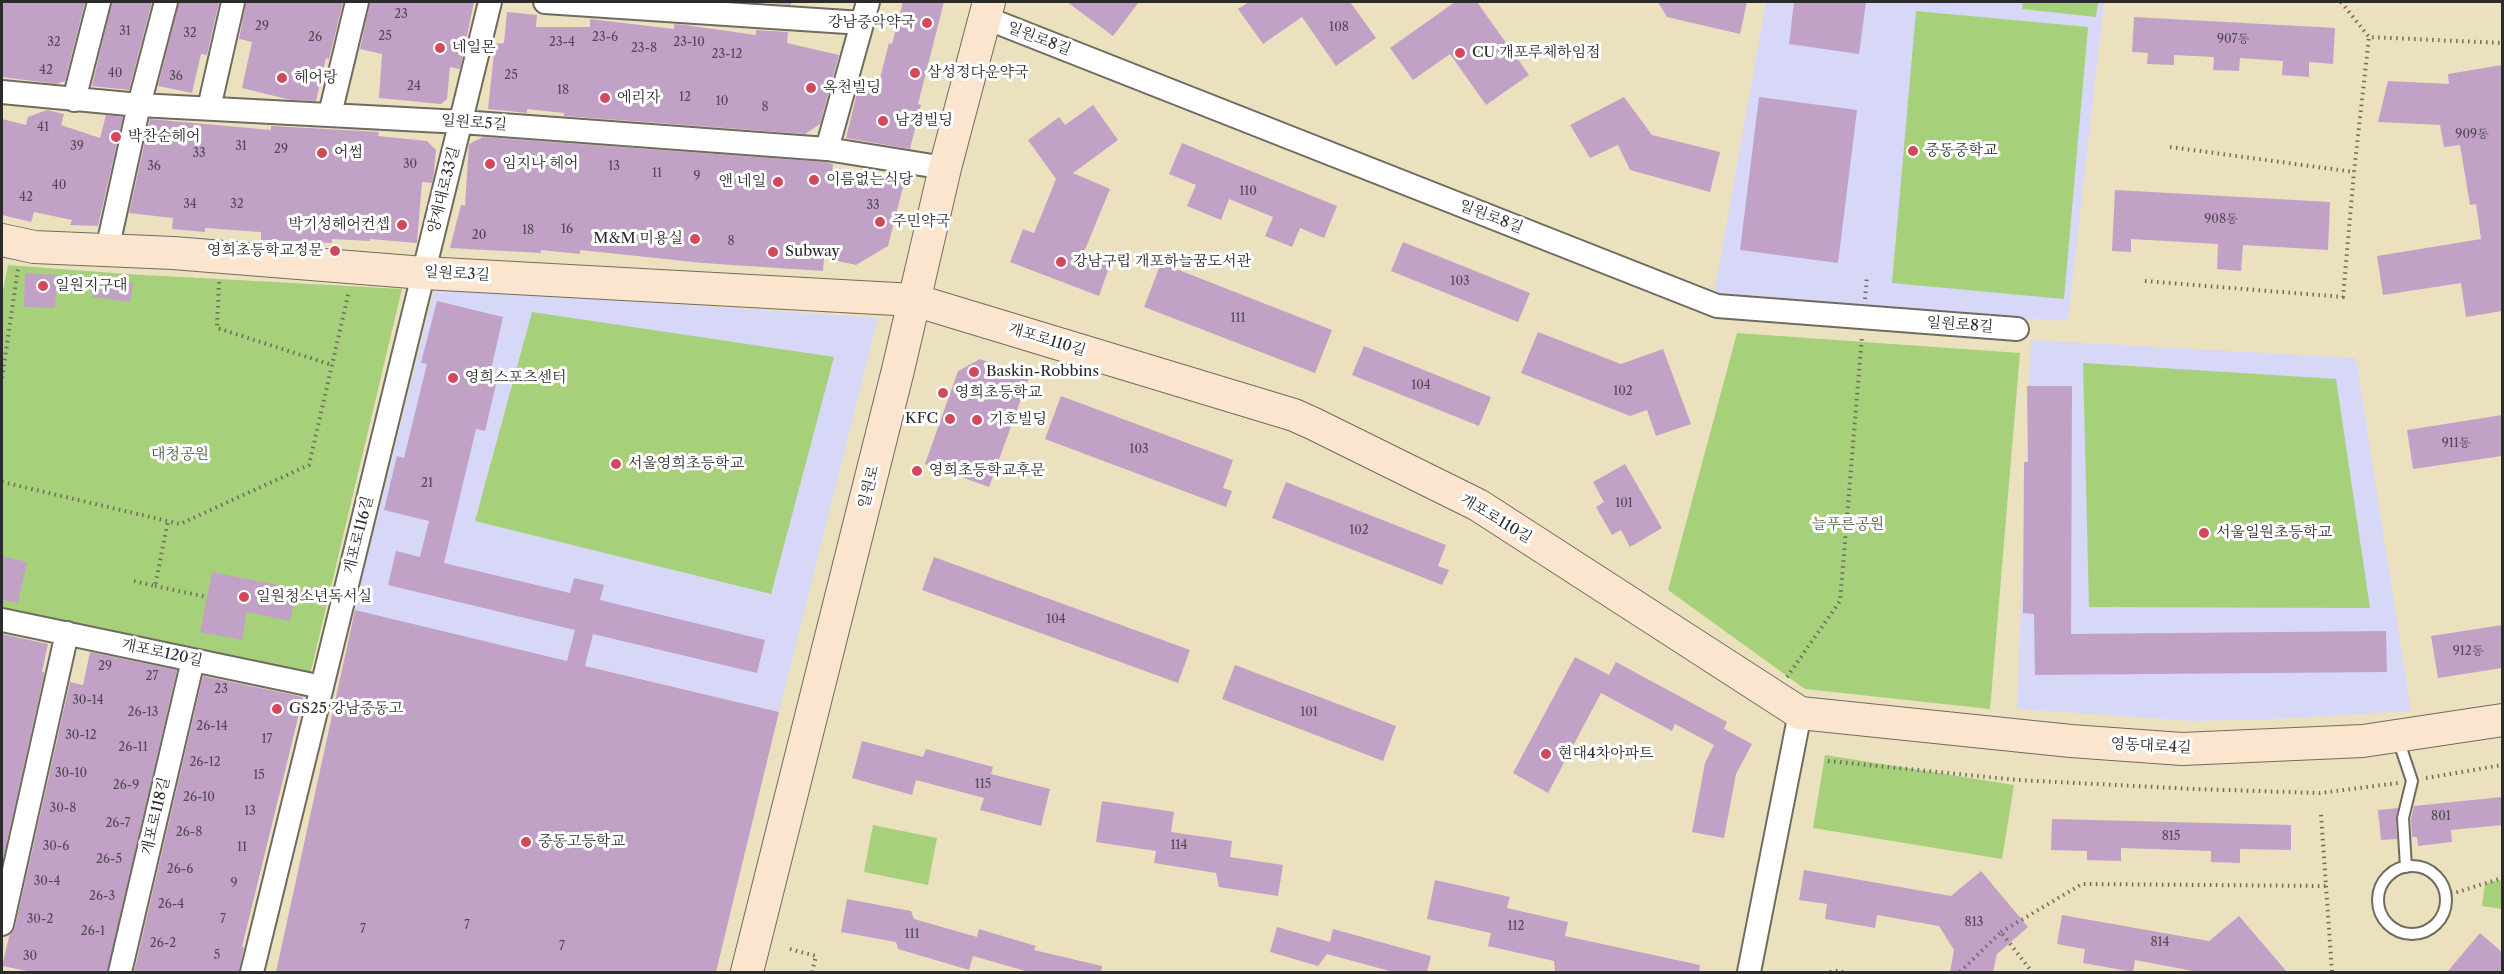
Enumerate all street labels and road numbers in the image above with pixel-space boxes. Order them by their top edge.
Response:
street label: 일원로8길 [1005,19,1073,59]
street label: 일원로5길 [440,112,508,134]
street label: 양재대로33길 [425,145,463,235]
street label: 일원로8길 [1457,197,1525,237]
street label: 일원로3길 [423,263,491,285]
street label: 일원로8길 [1926,314,1994,336]
street label: 개포로110길 [1006,320,1088,360]
street label: 일원로 [855,464,883,510]
street label: 개포로110길 [1457,491,1535,547]
street label: 개포로116길 [341,494,377,576]
street label: 개포로120길 [120,636,204,670]
street label: 영동대로4길 [2110,735,2192,757]
street label: 개포로118길 [138,775,174,857]

